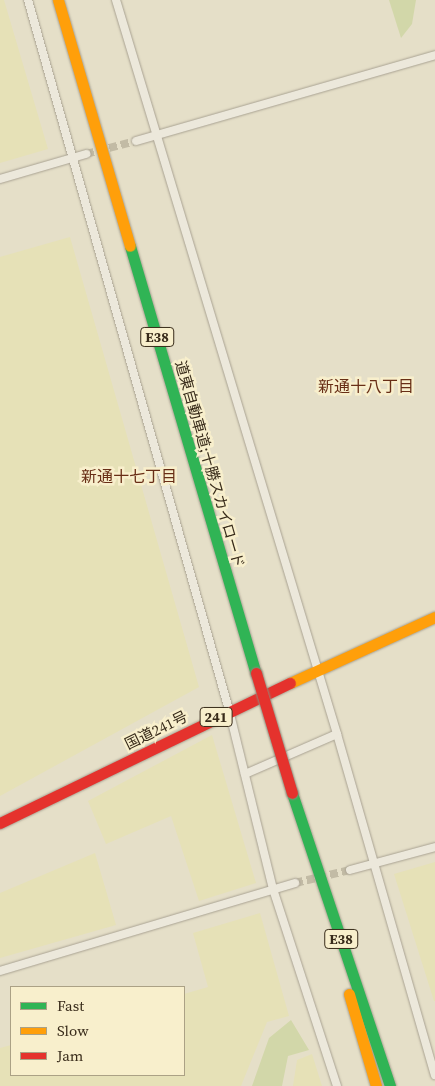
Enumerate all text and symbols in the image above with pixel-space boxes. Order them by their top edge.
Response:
road number: E38 [140,326,174,348]
street label: 道東自動車道;十勝スカイロード [172,358,248,570]
district label: 新通十八丁目 [318,376,414,396]
district label: 新通十七丁目 [81,466,177,486]
road number: 241 [198,706,234,729]
street label: 国道241号 [122,707,190,753]
road number: E38 [324,928,358,951]
legend [10,986,185,1076]
text: Fast [57,995,84,1016]
text: Slow [57,1020,89,1041]
text: Jam [57,1045,83,1066]

